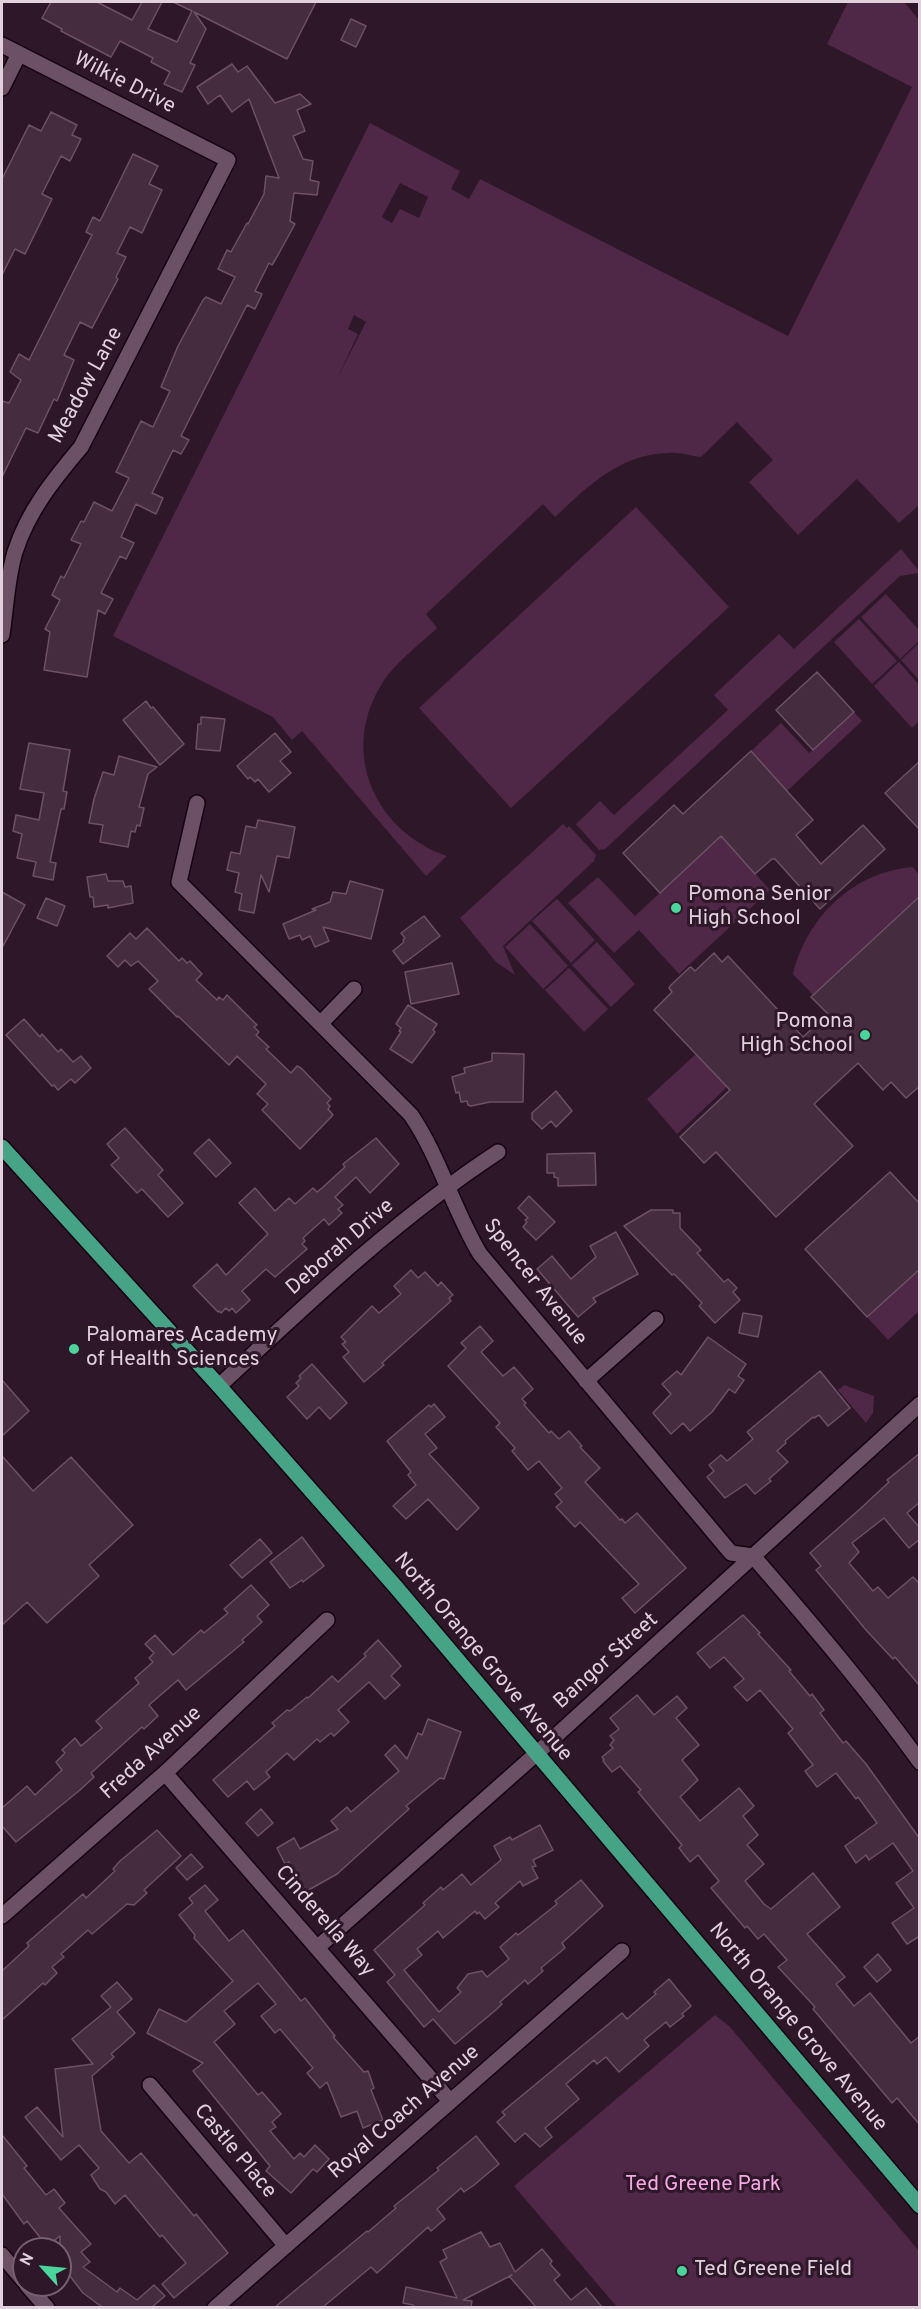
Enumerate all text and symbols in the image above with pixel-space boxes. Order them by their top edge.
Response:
street label: Wilkie Drive [69,48,179,120]
street label: Meadow Lane [45,323,129,449]
place label: Pomona Senior High School [688,883,831,933]
marker: Pomona Senior High School [669,901,683,915]
place label: Pomona High School [740,1010,853,1060]
marker: Pomona High School [858,1028,872,1042]
street label: Deborah Drive [282,1194,400,1302]
street label: Spencer Avenue [477,1215,591,1351]
place label: Palomares Academy of Health Sciences [86,1324,278,1374]
marker: Palomares Academy of Health Sciences [67,1342,81,1356]
street label: North Orange Grove Avenue [387,1549,577,1767]
street label: Bangor Street [550,1609,664,1715]
street label: Freda Avenue [96,1702,208,1806]
street label: Cinderella Way [269,1861,379,1983]
street label: North Orange Grove Avenue [702,1919,892,2137]
street label: Royal Coach Avenue [324,2041,486,2185]
street label: Castle Place [187,2100,281,2204]
park label: Ted Greene Park [625,2173,781,2199]
north arrow [12,2237,72,2297]
text: N [16,2250,39,2269]
place label: Ted Greene Field [694,2258,852,2284]
marker: Ted Greene Field [675,2264,689,2278]

